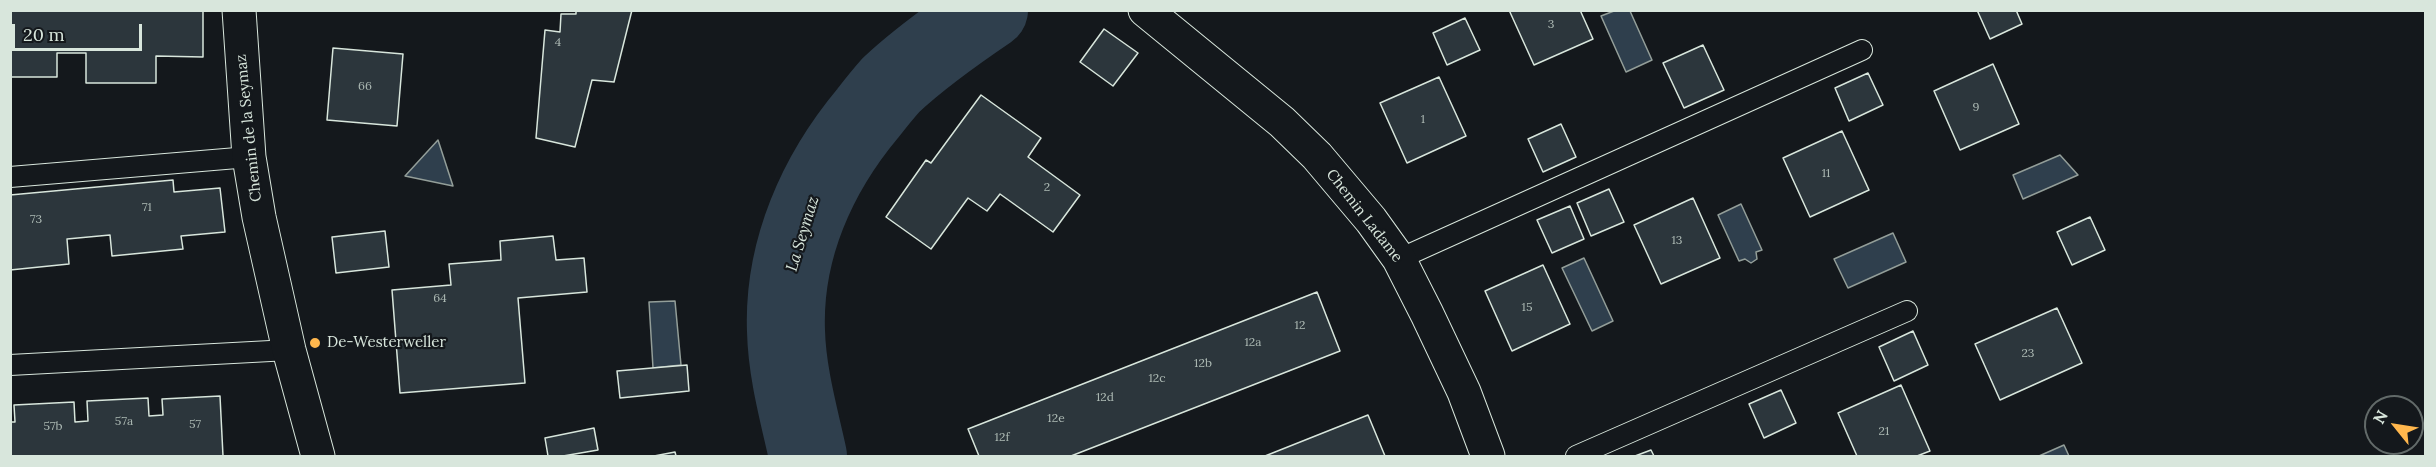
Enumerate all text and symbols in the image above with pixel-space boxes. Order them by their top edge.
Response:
scale bar [15,12,146,50]
house number: 3 [1548,18,1554,32]
text: 20 m [23,23,65,46]
house number: 4 [555,36,561,50]
street label: Chemin de la Seymaz [232,53,266,203]
house number: 66 [358,80,372,94]
house number: 9 [1973,101,1979,115]
house number: 1 [1421,113,1425,127]
street label: Chemin Ladame [1322,166,1406,266]
house number: 11 [1822,167,1830,181]
house number: 2 [1044,181,1050,195]
water label: La Seymaz [782,194,824,274]
house number: 71 [142,201,152,215]
house number: 73 [30,213,42,227]
house number: 13 [1671,234,1683,248]
house number: 64 [433,292,447,306]
house number: 15 [1522,301,1532,315]
house number: 12 [1295,319,1305,333]
place label: De-Westerweller [327,334,446,352]
marker: De-Westerweller [308,336,322,350]
house number: 12a [1244,336,1262,350]
house number: 23 [2022,347,2034,361]
house number: 12b [1194,357,1212,371]
house number: 12c [1148,372,1166,386]
house number: 12d [1096,391,1114,405]
north arrow [2364,395,2424,455]
text: N [2368,407,2392,427]
house number: 12e [1047,412,1065,426]
house number: 57a [115,415,133,429]
house number: 57 [189,418,201,432]
house number: 57b [43,420,63,434]
house number: 21 [1879,425,1889,439]
house number: 12f [995,431,1009,445]

